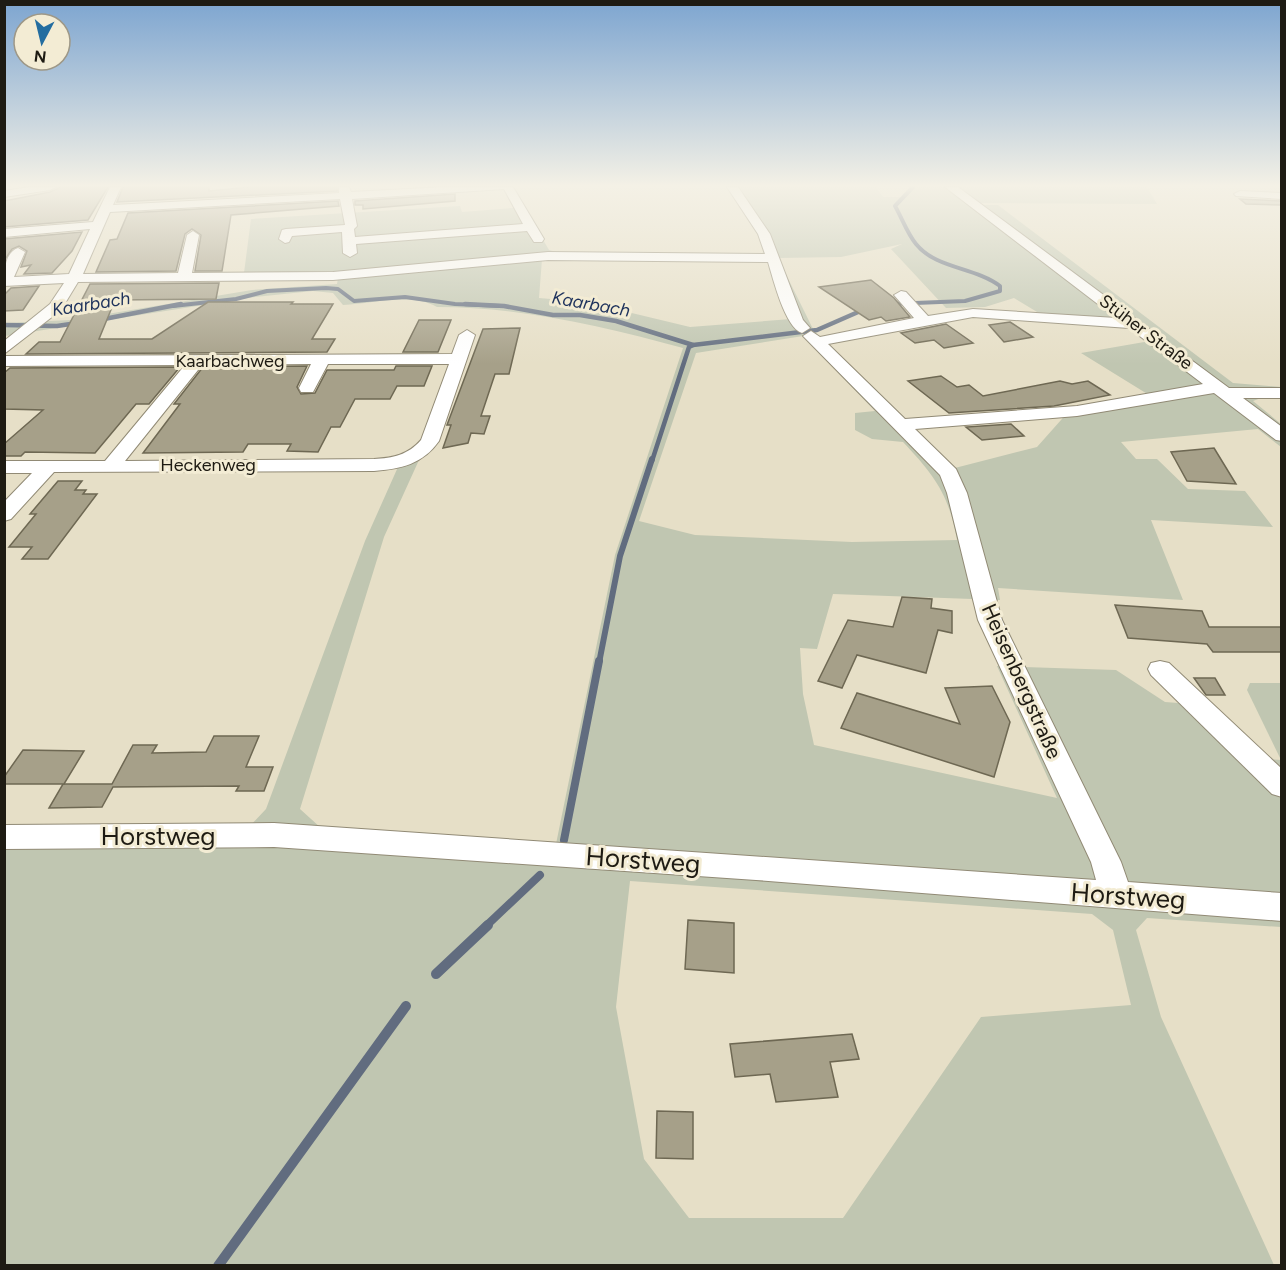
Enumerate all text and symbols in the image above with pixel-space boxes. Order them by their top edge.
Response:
north arrow [12,12,72,72]
text: N [33,46,48,67]
water label: Kaarbach [550,286,632,322]
water label: Kaarbach [50,287,132,321]
street label: Stüher Straße [1095,290,1197,374]
street label: Kaarbachweg [176,350,284,372]
street label: Heckenweg [160,454,256,476]
street label: Heisenbergstraße [977,600,1067,762]
street label: Horstweg [101,820,215,852]
street label: Horstweg [585,840,701,880]
street label: Horstweg [1070,876,1186,916]

